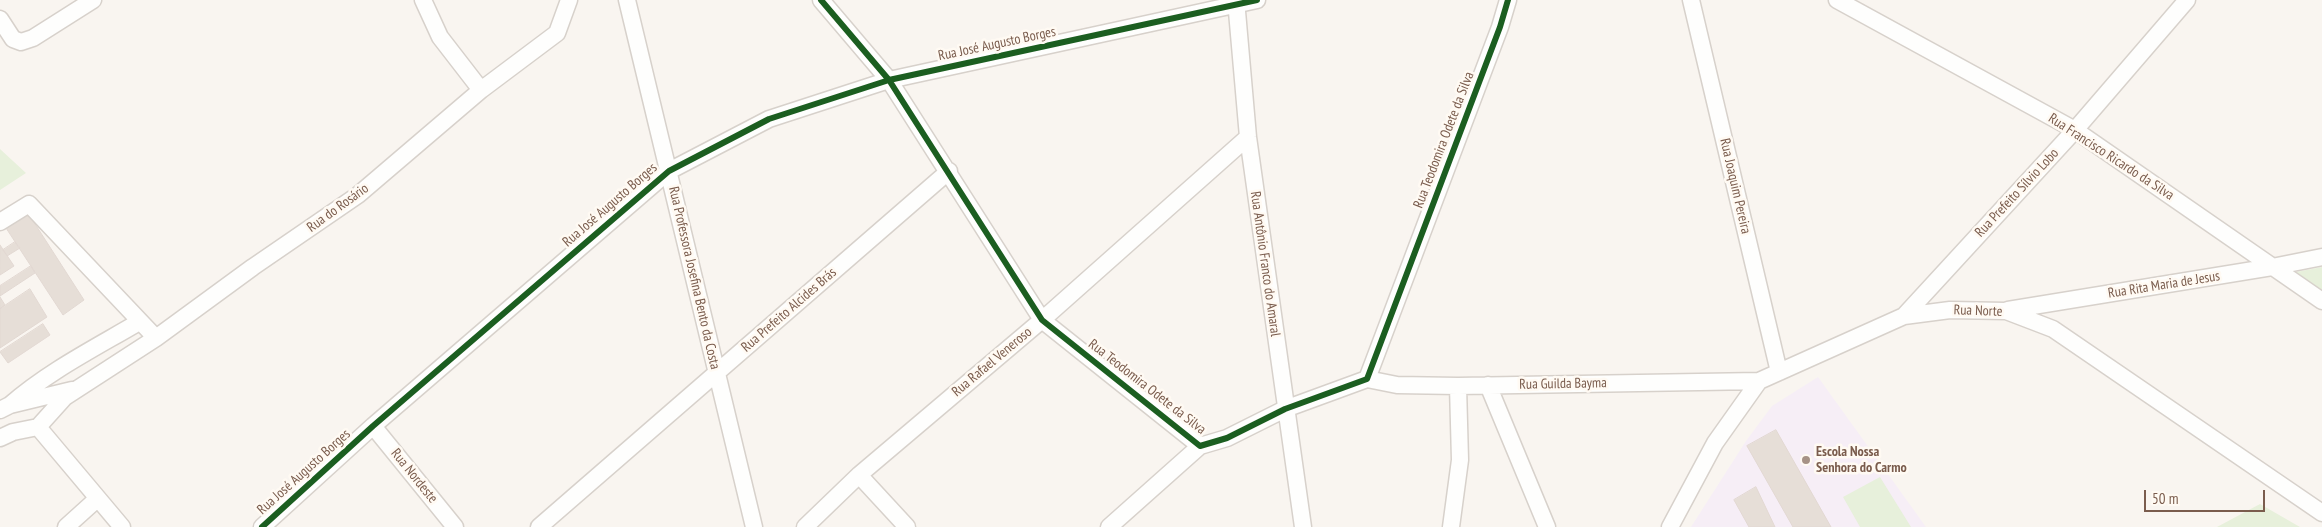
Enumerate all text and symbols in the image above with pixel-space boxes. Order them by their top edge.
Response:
street label: Rua José Augusto Borges [937,23,1057,65]
street label: Rua Teodomira Odete da Silva [1410,70,1478,210]
street label: Rua Francisco Ricardo da Silva [2045,110,2177,204]
street label: Rua Joaquim Pereira [1716,137,1754,235]
street label: Rua Prefeito Sílvio Lobo [1972,145,2062,241]
street label: Rua José Augusto Borges [559,159,661,251]
street label: Rua do Rosário [304,180,372,236]
street label: Rua Professora Josefina Bento da Costa [665,185,723,371]
street label: Rua Antônio Franco do Amaral [1246,190,1284,338]
street label: Rua Prefeito Alcides Brás [738,264,840,356]
street label: Rua Rita Maria de Jesus [2107,268,2221,302]
street label: Rua Norte [1953,302,2003,320]
street label: Rua Rafael Veneroso [949,324,1035,400]
street label: Rua Teodomira Odete da Silva [1085,336,1209,438]
street label: Rua Guilda Bayma [1519,375,1607,393]
street label: Rua José Augusto Borges [254,426,354,518]
place label: Escola Nossa Senhora do Carmo [1816,444,1907,477]
street label: Rua Nordeste [387,446,441,506]
marker: Escola Nossa Senhora do Carmo [1800,454,1812,466]
scale bar [2147,480,2268,512]
text: 50 m [2152,489,2178,508]

